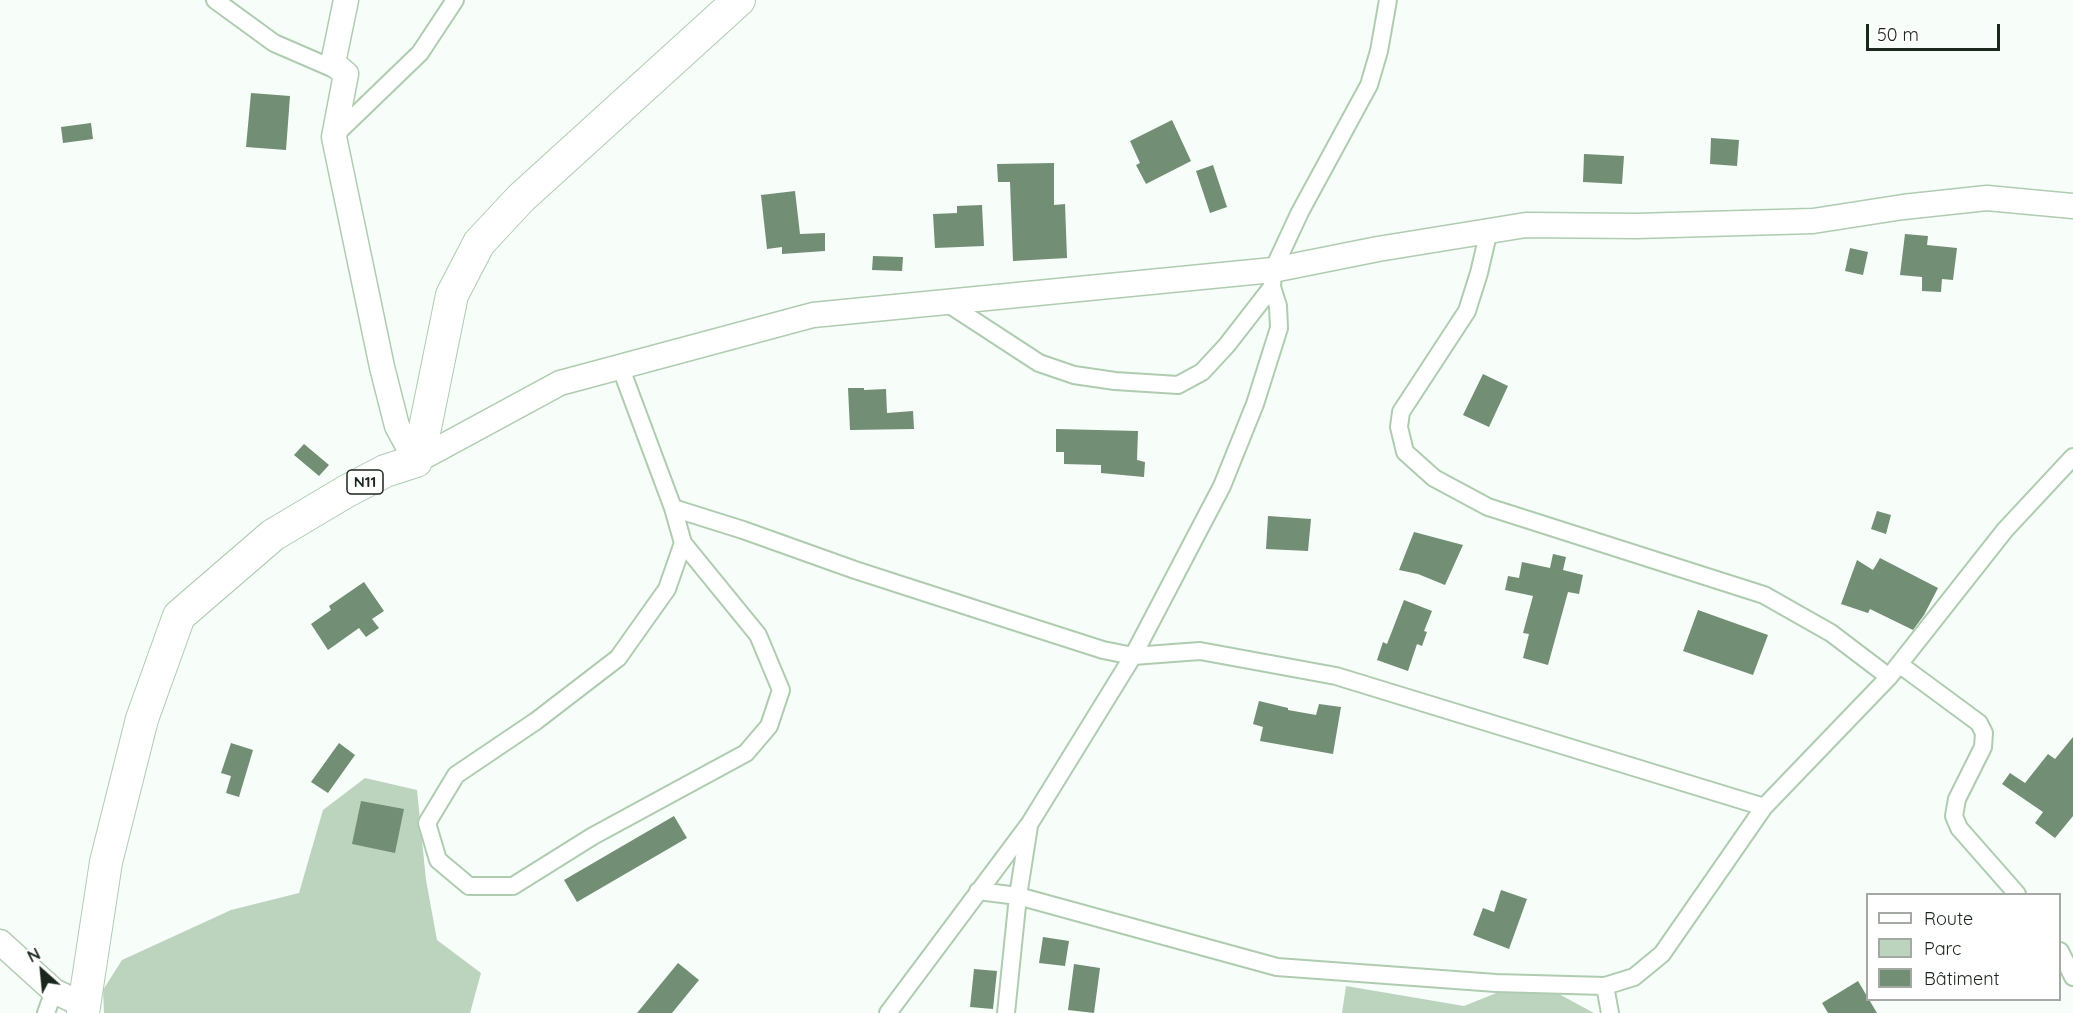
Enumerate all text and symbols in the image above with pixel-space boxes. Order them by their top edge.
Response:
scale bar [1869,12,2002,50]
text: 50 m [1877,23,1919,46]
road number: N11 [347,470,383,494]
legend [1866,893,2061,1001]
text: Route [1924,907,1973,930]
text: Parc [1924,937,1961,960]
north arrow [12,941,72,1001]
text: N [24,943,44,967]
text: Bâtiment [1924,967,2000,990]

